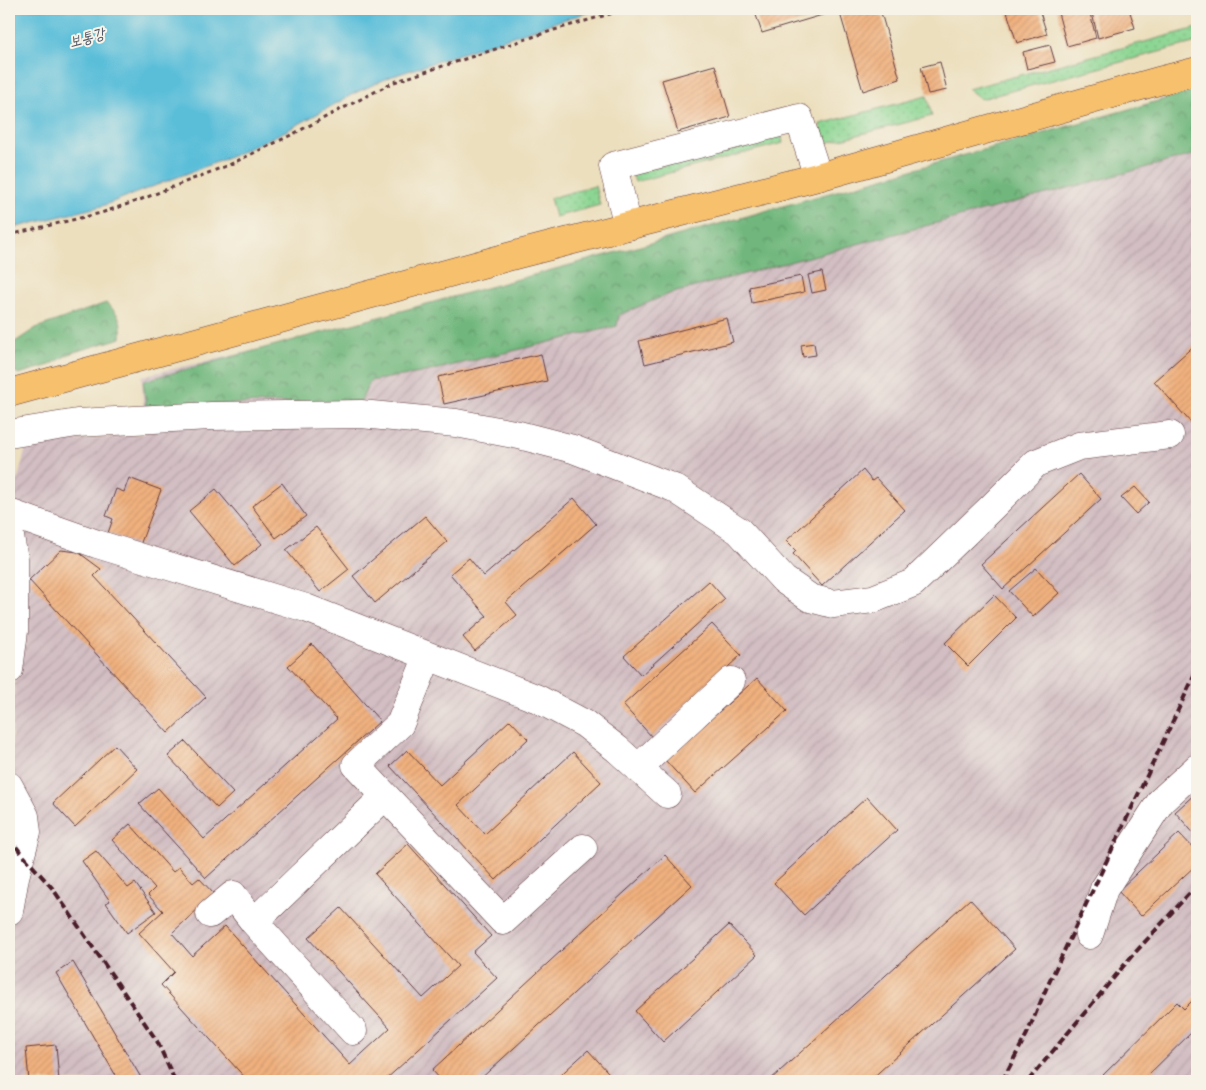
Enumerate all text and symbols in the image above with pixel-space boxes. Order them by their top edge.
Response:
water label: 보통강 [67,24,109,52]

